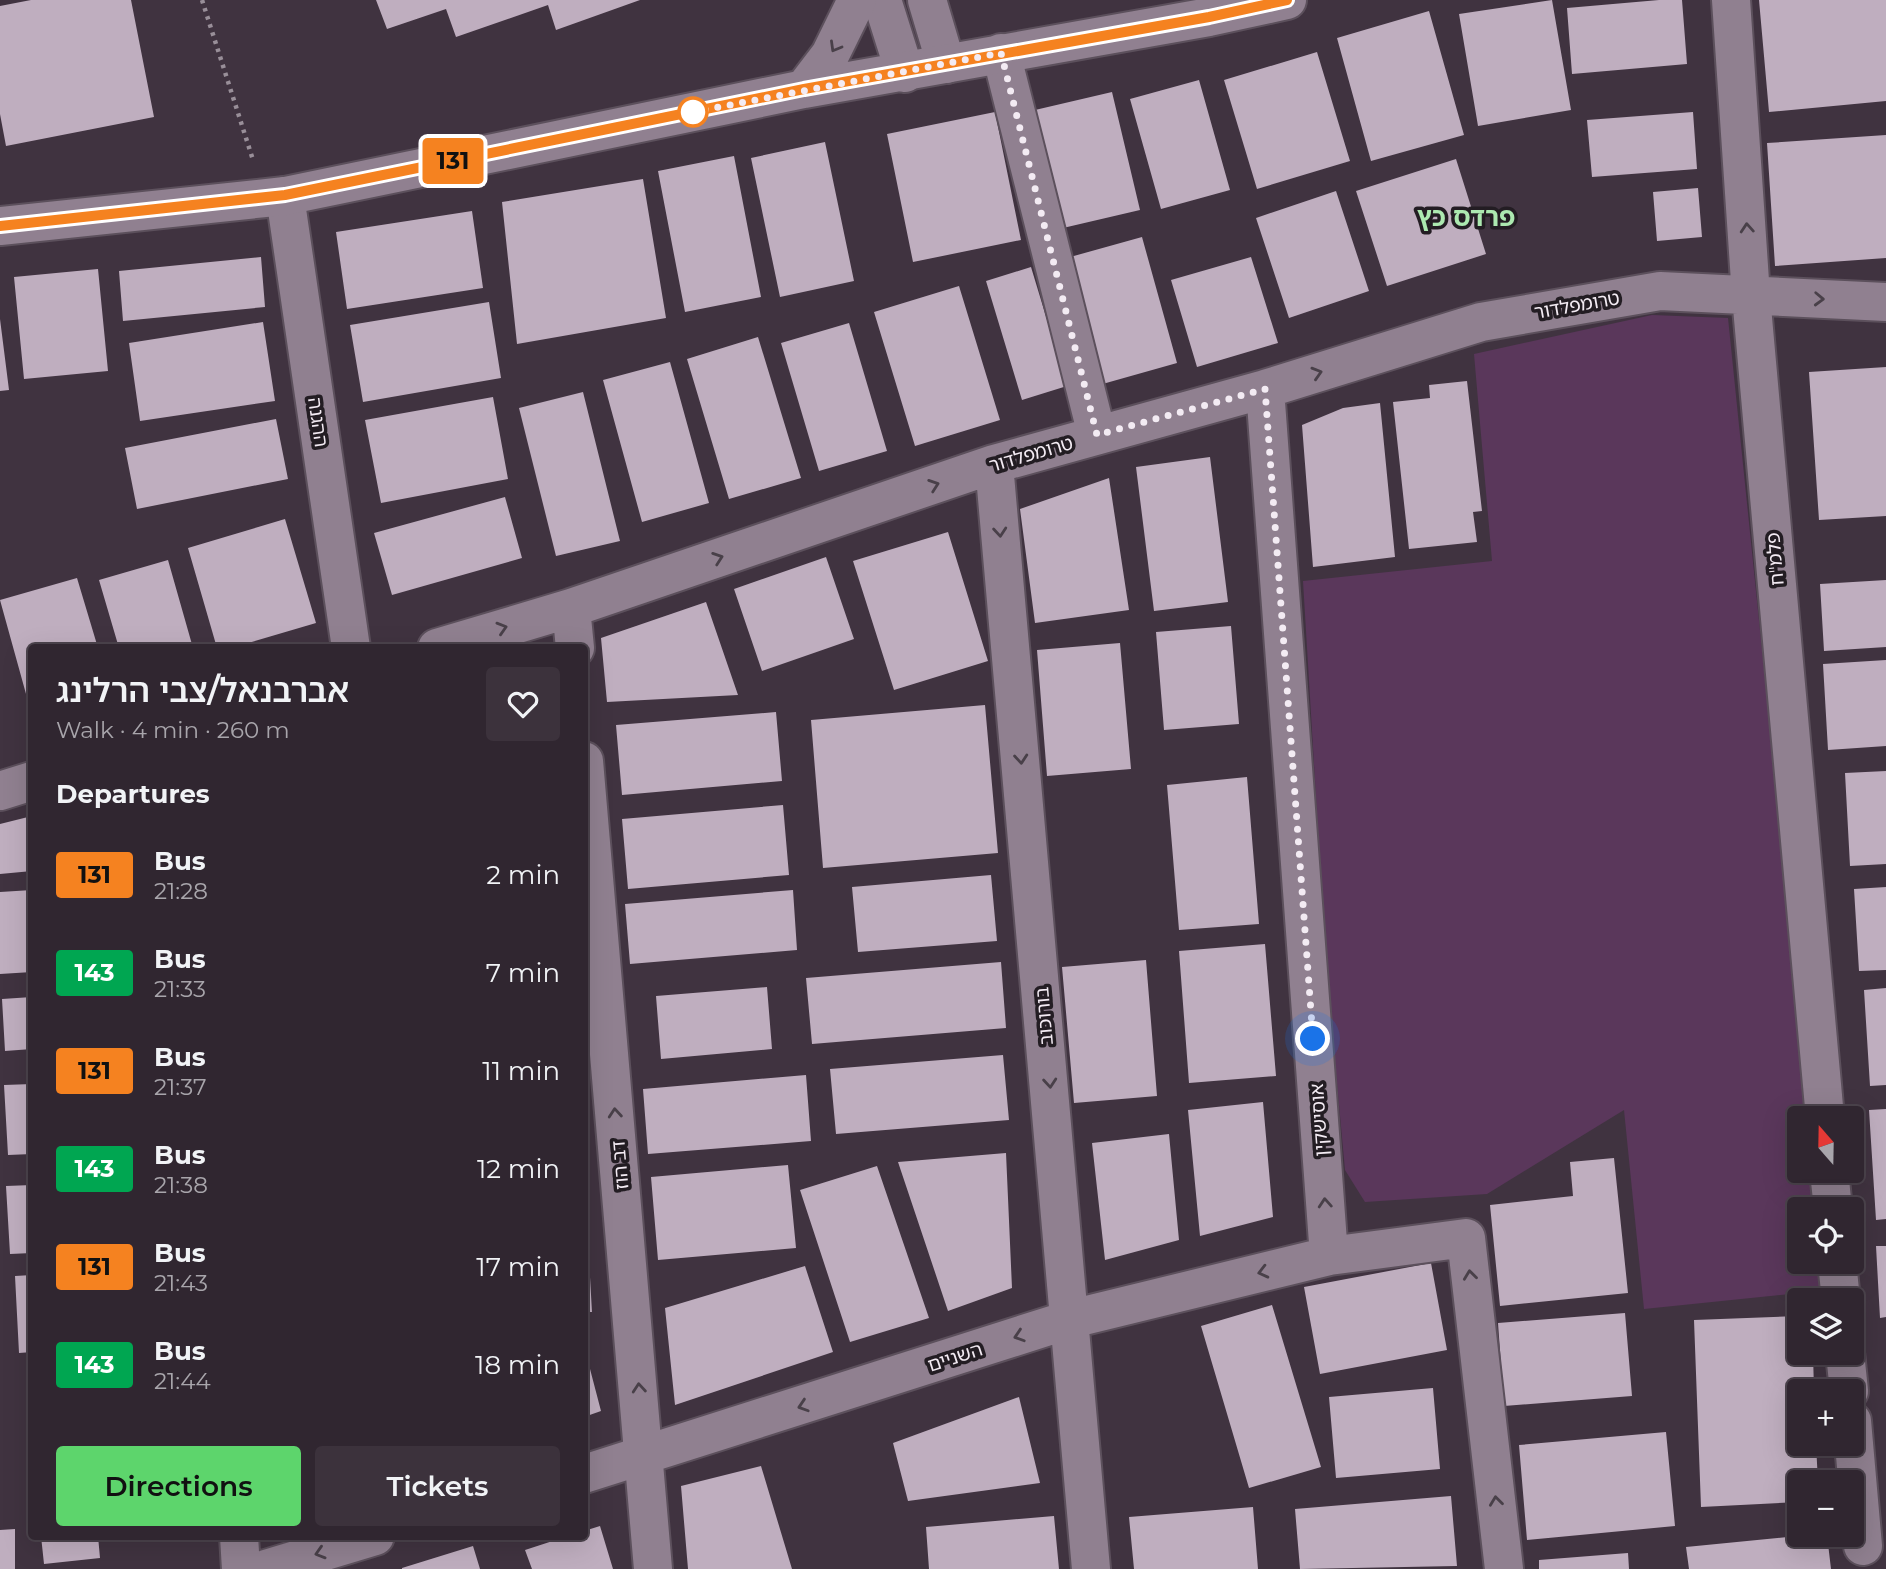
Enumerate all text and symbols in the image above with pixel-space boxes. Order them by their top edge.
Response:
one-way arrow [830,39,843,52]
unlabelled marker [678,97,708,127]
line badge: 131 [413,138,493,184]
text: 131 [436,146,470,175]
district label: פרדס כץ [1417,201,1515,233]
one-way arrow [1740,222,1755,233]
street label: טרומפלדור [1532,286,1622,324]
one-way arrow [1813,291,1824,306]
one-way arrow [1310,367,1322,381]
street label: ההגנה [303,396,333,448]
street label: טרומפלדור [986,431,1076,477]
one-way arrow [927,478,939,493]
one-way arrow [992,527,1007,538]
street label: פלמ"ח [1761,531,1789,587]
one-way arrow [712,552,724,566]
one-way arrow [496,622,508,637]
button: heart [486,667,560,741]
text: אברבנאל/צבי הרלינג [56,670,349,710]
text: Walk · 4 min · 260 m [56,716,290,744]
one-way arrow [1013,753,1028,764]
text: Departures [56,778,210,810]
text: Bus [154,845,206,877]
text: 2 min [486,859,560,891]
text: 131 [78,860,111,889]
text: 21:28 [154,877,208,905]
text: Bus [154,943,206,975]
text: 7 min [486,957,560,989]
text: 143 [75,958,115,987]
text: 21:33 [154,975,206,1003]
street label: בורוכוב [1030,986,1058,1046]
your location [1295,1021,1330,1056]
text: Bus [154,1041,206,1073]
text: 11 min [482,1055,560,1087]
text: 131 [78,1056,111,1085]
text: 21:37 [154,1073,206,1101]
one-way arrow [1042,1078,1057,1089]
street label: אוסישקין [1305,1083,1333,1157]
north arrow [1787,1106,1864,1183]
map controls [1787,1106,1864,1547]
one-way arrow [608,1107,623,1118]
text: Bus [154,1139,206,1171]
street label: דב הוז [606,1139,634,1191]
text: 12 min [477,1153,560,1185]
text: 143 [75,1154,115,1183]
text: 21:38 [154,1171,208,1199]
button: locate [1787,1197,1864,1274]
one-way arrow [1318,1198,1333,1209]
text: Bus [154,1237,206,1269]
text: 17 min [476,1251,560,1283]
text: 131 [78,1252,111,1281]
one-way arrow [1257,1264,1269,1278]
text: 21:43 [154,1269,208,1297]
one-way arrow [1463,1269,1478,1280]
button: layers [1787,1288,1864,1365]
one-way arrow [1014,1328,1026,1342]
text: Bus [154,1335,206,1367]
street label: השניים [925,1337,985,1377]
text: 18 min [475,1349,560,1381]
text: 143 [75,1350,115,1379]
text: 21:44 [154,1367,211,1395]
button: + [1787,1379,1864,1456]
one-way arrow [632,1383,647,1394]
one-way arrow [797,1397,809,1412]
button: Directions [56,1446,301,1526]
button: Tickets [315,1446,560,1526]
button: − [1787,1470,1864,1547]
one-way arrow [1489,1495,1504,1506]
one-way arrow [315,1544,327,1559]

